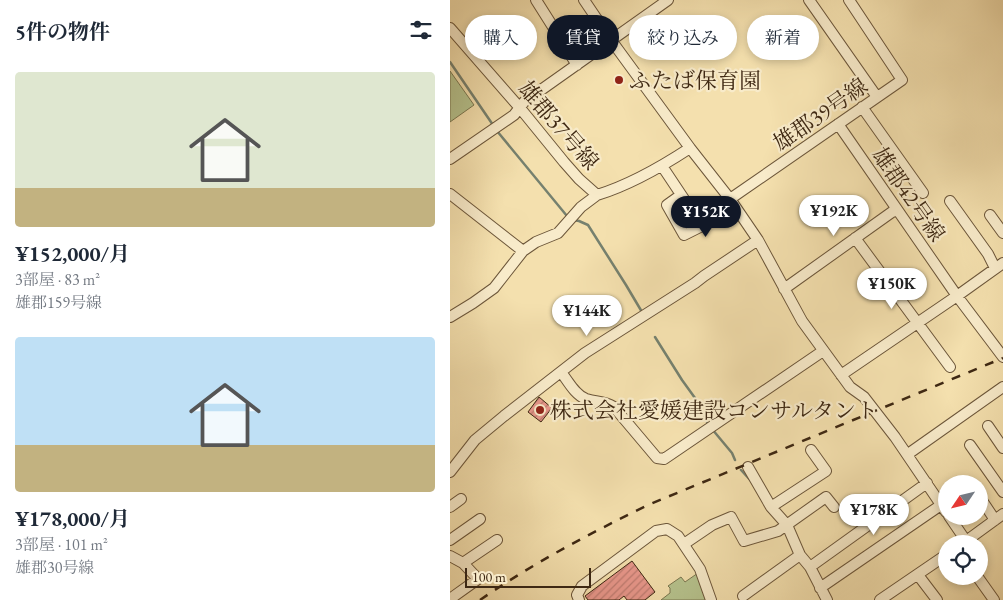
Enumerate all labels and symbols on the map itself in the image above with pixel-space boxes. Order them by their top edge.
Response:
place label: ふたば保育園 [629,66,761,95]
street label: 雄郡39号線 [767,71,873,158]
marker: ふたば保育園 [613,74,625,86]
street label: 雄郡37号線 [512,75,605,176]
street label: 雄郡42号線 [865,141,952,247]
pin: ¥192K [799,194,869,237]
pin: ¥152K [671,196,741,238]
pin: ¥150K [857,268,927,310]
pin: ¥144K [552,294,622,337]
place label: 株式会社愛媛建設コンサルタント [550,396,878,425]
marker: 株式会社愛媛建設コンサルタント [534,404,546,416]
north arrow [938,475,988,525]
pin: ¥178K [839,494,909,536]
scale bar [465,565,591,588]

